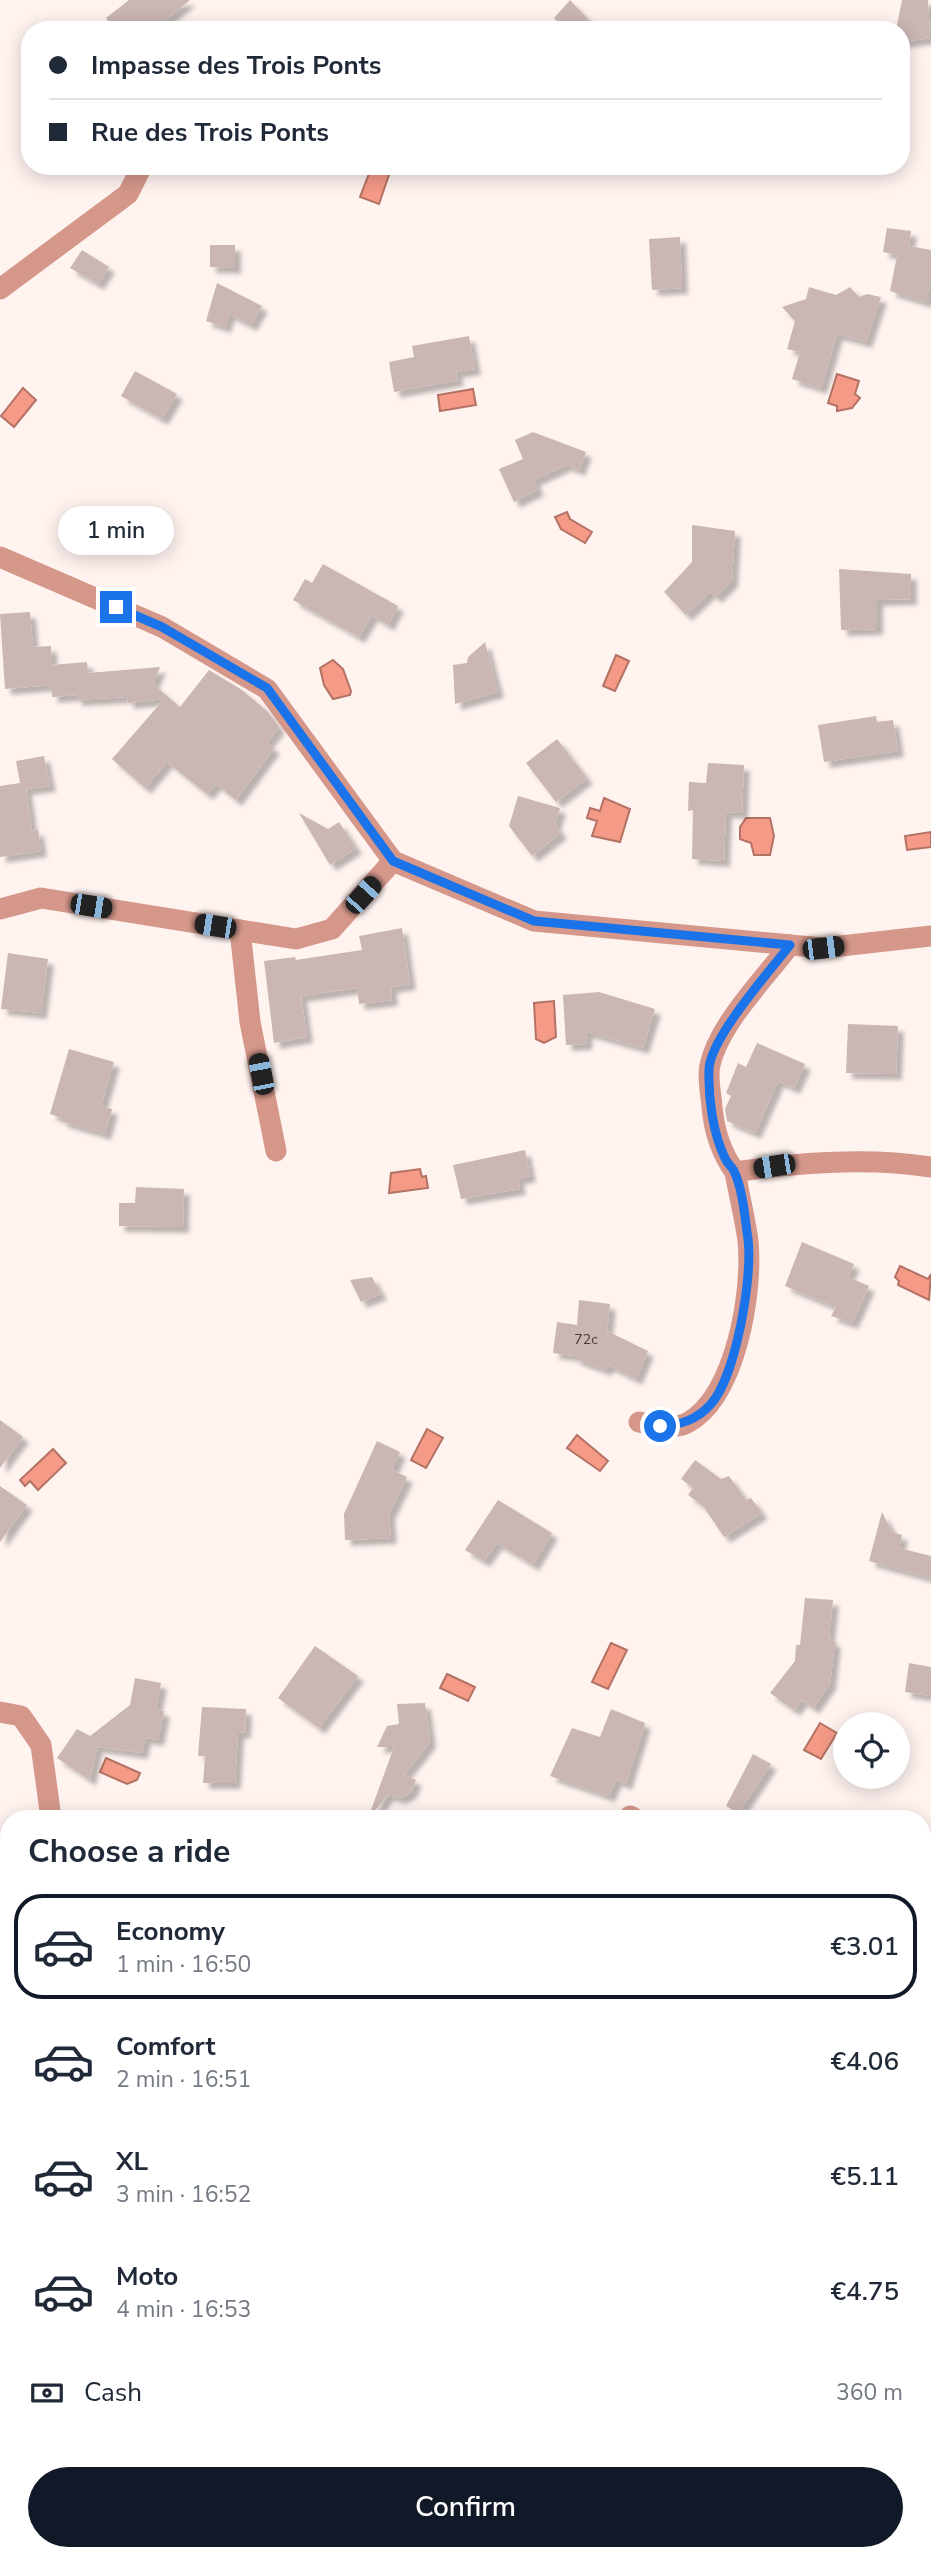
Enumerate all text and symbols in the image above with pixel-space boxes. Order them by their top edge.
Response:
text: Impasse des Trois Ponts [91,48,381,83]
text: Rue des Trois Ponts [91,115,329,150]
callout: 1 min [58,505,174,554]
text: 1 min [87,515,145,546]
route end [100,591,132,623]
car [342,872,385,918]
car [69,892,114,920]
car [193,912,238,940]
car [801,935,846,961]
car [247,1051,276,1097]
car [752,1152,797,1180]
house number: 72c [574,1330,598,1349]
route start [644,1410,676,1442]
map controls [833,1712,910,1789]
button: locate [833,1712,910,1789]
text: Choose a ride [28,1830,230,1873]
text: Economy [116,1914,225,1949]
icon: car [32,1915,95,1978]
text: €3.01 [830,1929,899,1964]
text: 1 min · 16:50 [116,1949,251,1980]
text: Comfort [116,2029,216,2064]
icon: car [32,2030,95,2093]
text: €4.06 [830,2044,899,2079]
text: 2 min · 16:51 [116,2064,251,2095]
text: XL [116,2144,148,2179]
icon: car [32,2145,95,2208]
text: €5.11 [830,2159,899,2194]
text: 3 min · 16:52 [116,2179,251,2210]
text: Moto [116,2259,178,2294]
icon: car [32,2260,95,2323]
text: €4.75 [830,2274,899,2309]
text: 4 min · 16:53 [116,2294,251,2325]
icon: cash [28,2374,66,2412]
text: Cash [84,2375,142,2410]
text: 360 m [836,2377,903,2408]
button: Confirm [28,2467,903,2547]

